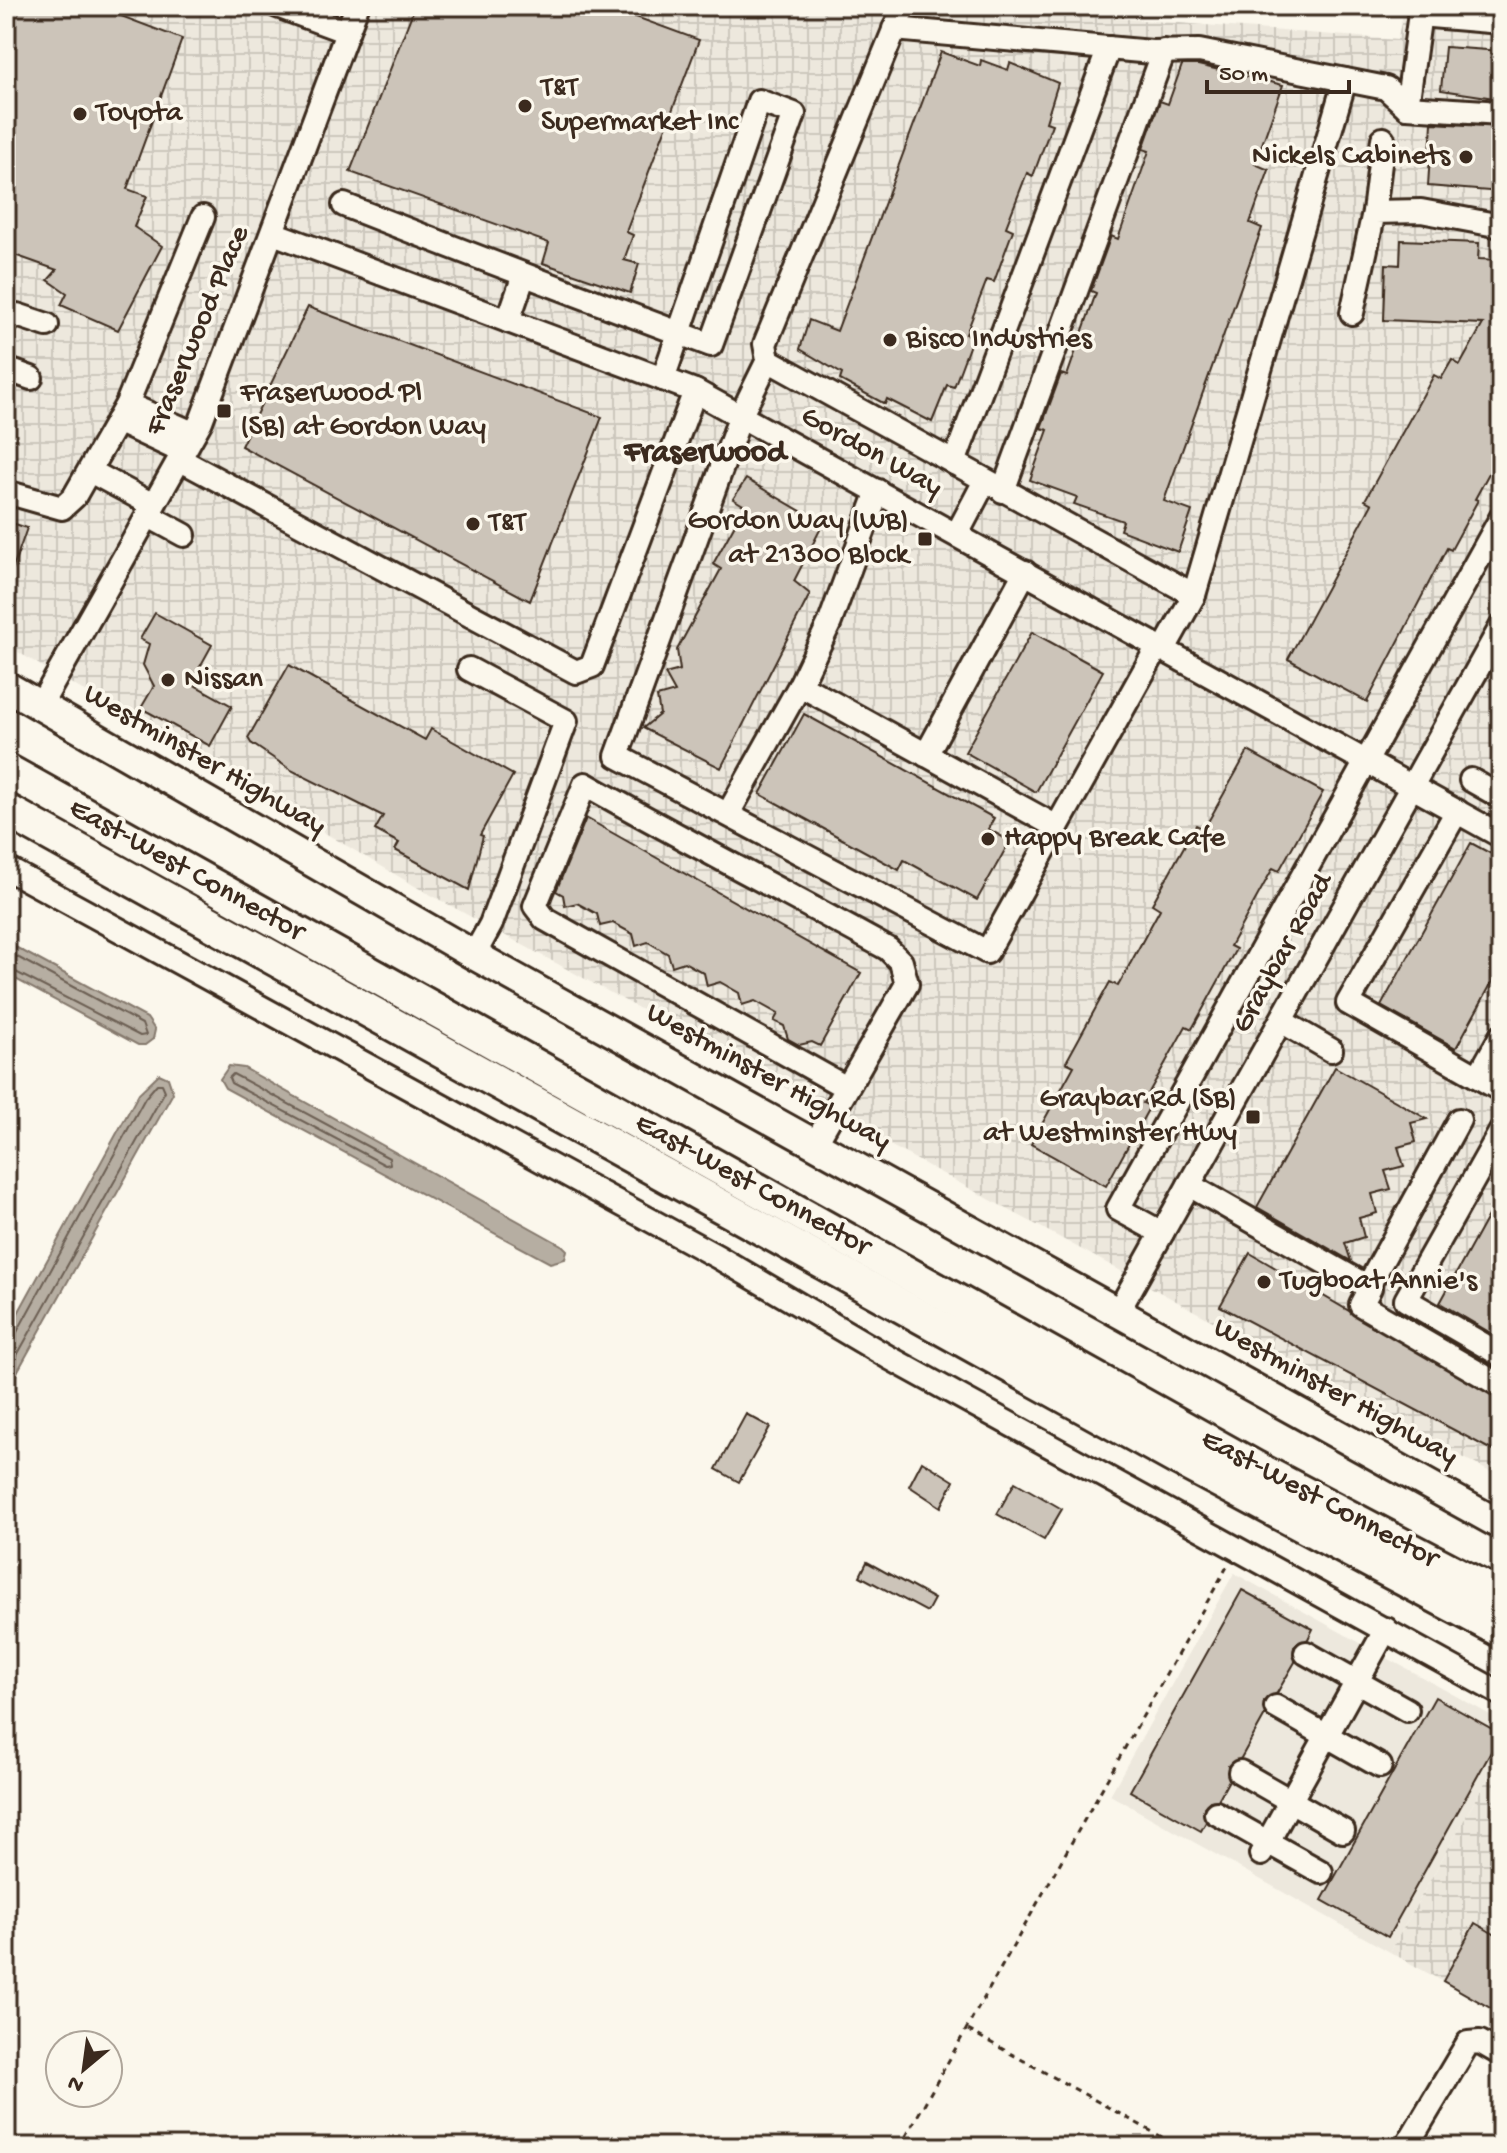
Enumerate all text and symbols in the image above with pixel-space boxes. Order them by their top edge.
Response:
scale bar [1207,44,1349,94]
text: 50 m [1219,61,1268,90]
place label: T&T Supermarket Inc [539,72,740,141]
place label: Toyota [94,97,184,132]
marker: T&T Supermarket Inc [516,97,534,115]
marker: Toyota [71,105,89,123]
place label: Nickels Cabinets [1252,140,1451,175]
marker: Nickels Cabinets [1457,148,1475,166]
street label: Fraserwood Place [139,220,259,442]
place label: Bisco Industries [905,323,1093,358]
marker: Bisco Industries [881,331,899,349]
place label: Fraserwood Pl (SB) at Gordon Way [239,377,486,446]
street label: Gordon Way [794,400,948,506]
marker: Fraserwood Pl (SB) at Gordon Way [215,402,233,420]
district label: Fraserwood [623,435,789,473]
place label: Gordon Way (WB) at 21300 Block [688,505,912,574]
place label: T&T [487,507,527,542]
marker: T&T [464,515,482,533]
marker: Gordon Way (WB) at 21300 Block [916,530,934,548]
place label: Nissan [184,663,263,698]
marker: Nissan [159,671,177,689]
street label: Westminster Highway [76,677,332,845]
street label: East-West Connector [62,792,312,951]
place label: Happy Break Cafe [1004,822,1226,857]
marker: Happy Break Cafe [979,830,997,848]
street label: Graybar Road [1226,866,1343,1040]
street label: Westminster Highway [640,996,897,1160]
place label: Graybar Rd (SB) at Westminster Hwy [983,1083,1237,1152]
street label: East-West Connector [628,1107,878,1266]
marker: Graybar Rd (SB) at Westminster Hwy [1244,1108,1262,1126]
place label: Tugboat Annie's [1278,1265,1478,1300]
marker: Tugboat Annie's [1255,1273,1273,1291]
street label: Westminster Highway [1207,1311,1464,1475]
street label: East-West Connector [1194,1423,1446,1579]
north arrow [44,2029,124,2109]
text: N [64,2068,89,2098]

